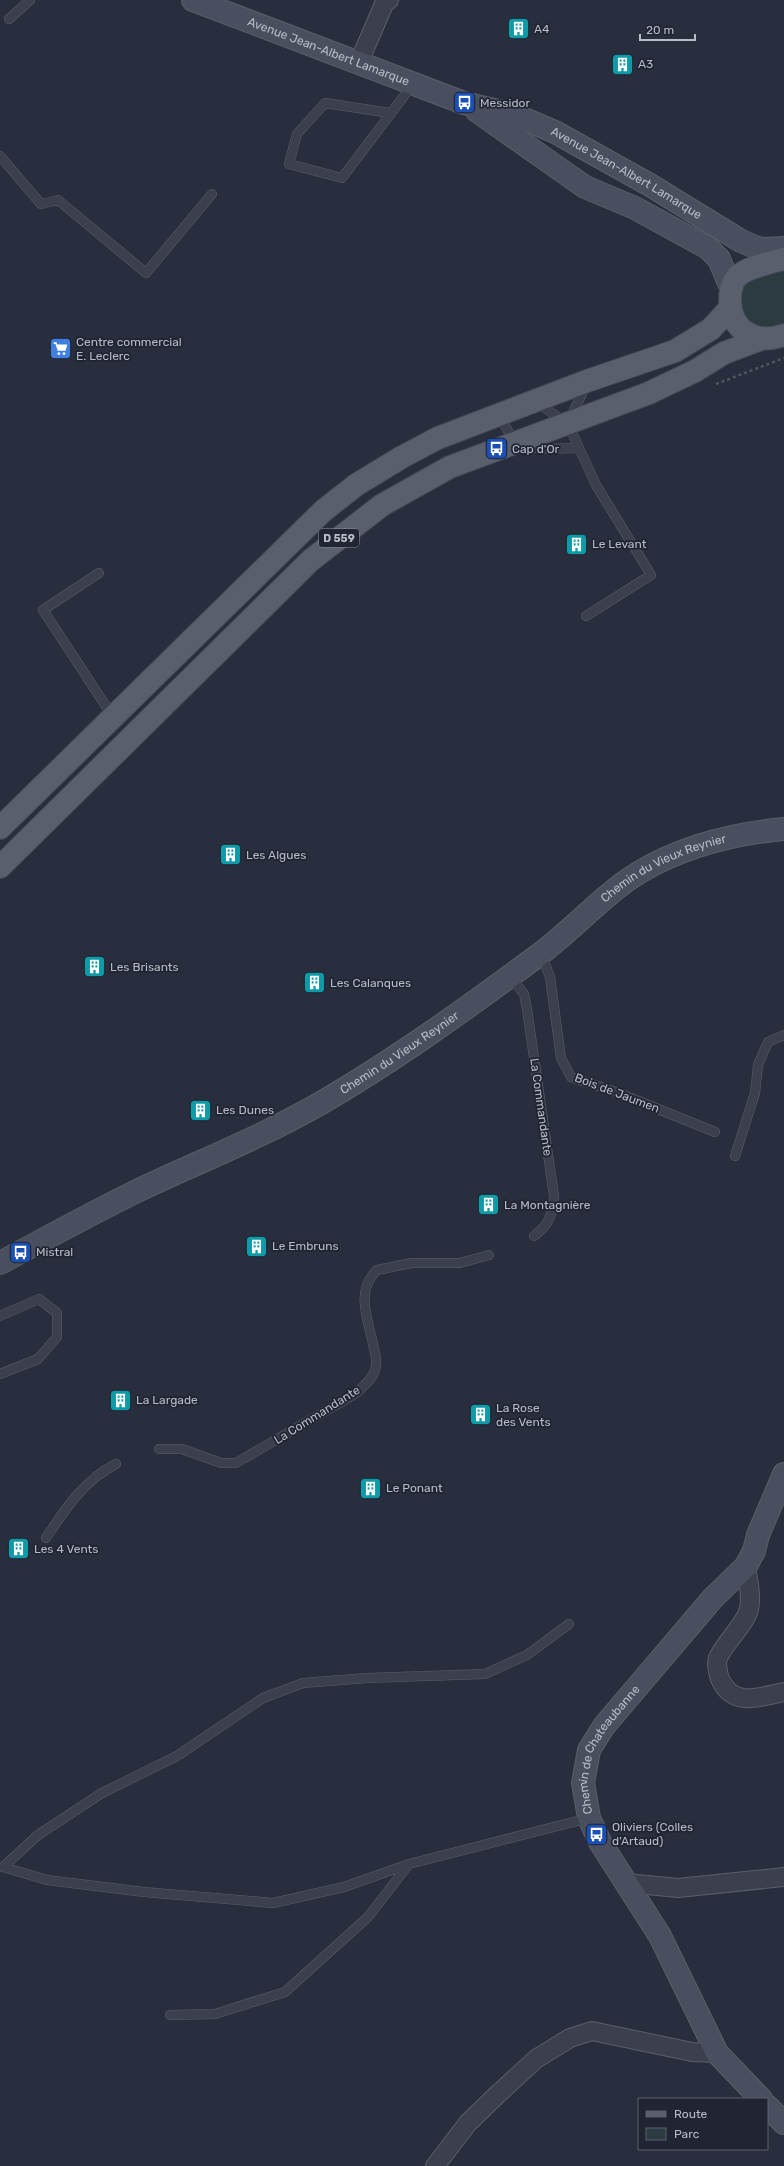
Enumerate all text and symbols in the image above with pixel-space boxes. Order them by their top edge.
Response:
street label: Avenue Jean-Albert Lamarque [246,14,412,89]
building icon: A4 [506,16,532,42]
scale bar [640,16,695,42]
place label: A4 [534,22,550,36]
text: 20 m [646,23,674,37]
building icon: A3 [609,51,635,77]
place label: A3 [638,57,653,71]
bus stop icon: Messidor [451,90,477,116]
place label: Messidor [480,96,530,110]
street label: Avenue Jean-Albert Lamarque [549,124,705,222]
place label: Centre commercial E. Leclerc [76,335,182,363]
supermarket icon: Centre commercial E. Leclerc [48,336,74,362]
bus stop icon: Cap d'Or [483,436,509,462]
place label: Cap d'Or [512,442,560,456]
road number: D 559 [319,529,359,547]
building icon: Le Levant [564,531,590,557]
place label: Le Levant [592,537,647,551]
street label: Chemin du Vieux Reynier [598,831,728,905]
building icon: Les Algues [217,842,243,868]
place label: Les Algues [246,848,306,862]
building icon: Les Brisants [82,954,108,980]
place label: Les Brisants [110,960,179,974]
building icon: Les Calanques [302,970,328,996]
place label: Les Calanques [330,976,411,990]
street label: Chemin du Vieux Reynier [338,1008,462,1097]
street label: La Commandante [527,1057,555,1157]
street label: Bois de Jaumen [573,1070,661,1116]
building icon: Les Dunes [187,1097,213,1123]
place label: Les Dunes [216,1103,274,1117]
building icon: La Montagnière [476,1192,502,1218]
place label: La Montagnière [504,1198,591,1212]
building icon: Le Embruns [244,1233,270,1259]
bus stop icon: Mistral [8,1239,34,1265]
place label: Le Embruns [272,1239,339,1253]
place label: Mistral [36,1245,73,1259]
street label: La Commandante [271,1383,363,1447]
building icon: La Largade [108,1387,134,1413]
place label: La Largade [136,1393,198,1407]
place label: La Rose des Vents [496,1401,551,1429]
building icon: La Rose des Vents [468,1402,494,1428]
building icon: Le Ponant [358,1475,384,1501]
place label: Le Ponant [386,1481,443,1495]
building icon: Les 4 Vents [6,1536,32,1562]
place label: Les 4 Vents [34,1542,98,1556]
street label: Chemin de Chateaubanne [576,1682,643,1815]
place label: Oliviers (Colles d'Artaud) [612,1820,693,1848]
bus stop icon: Oliviers (Colles d'Artaud) [583,1821,609,1847]
legend [638,2098,768,2150]
text: Route [674,2107,708,2121]
text: Parc [674,2127,700,2141]

